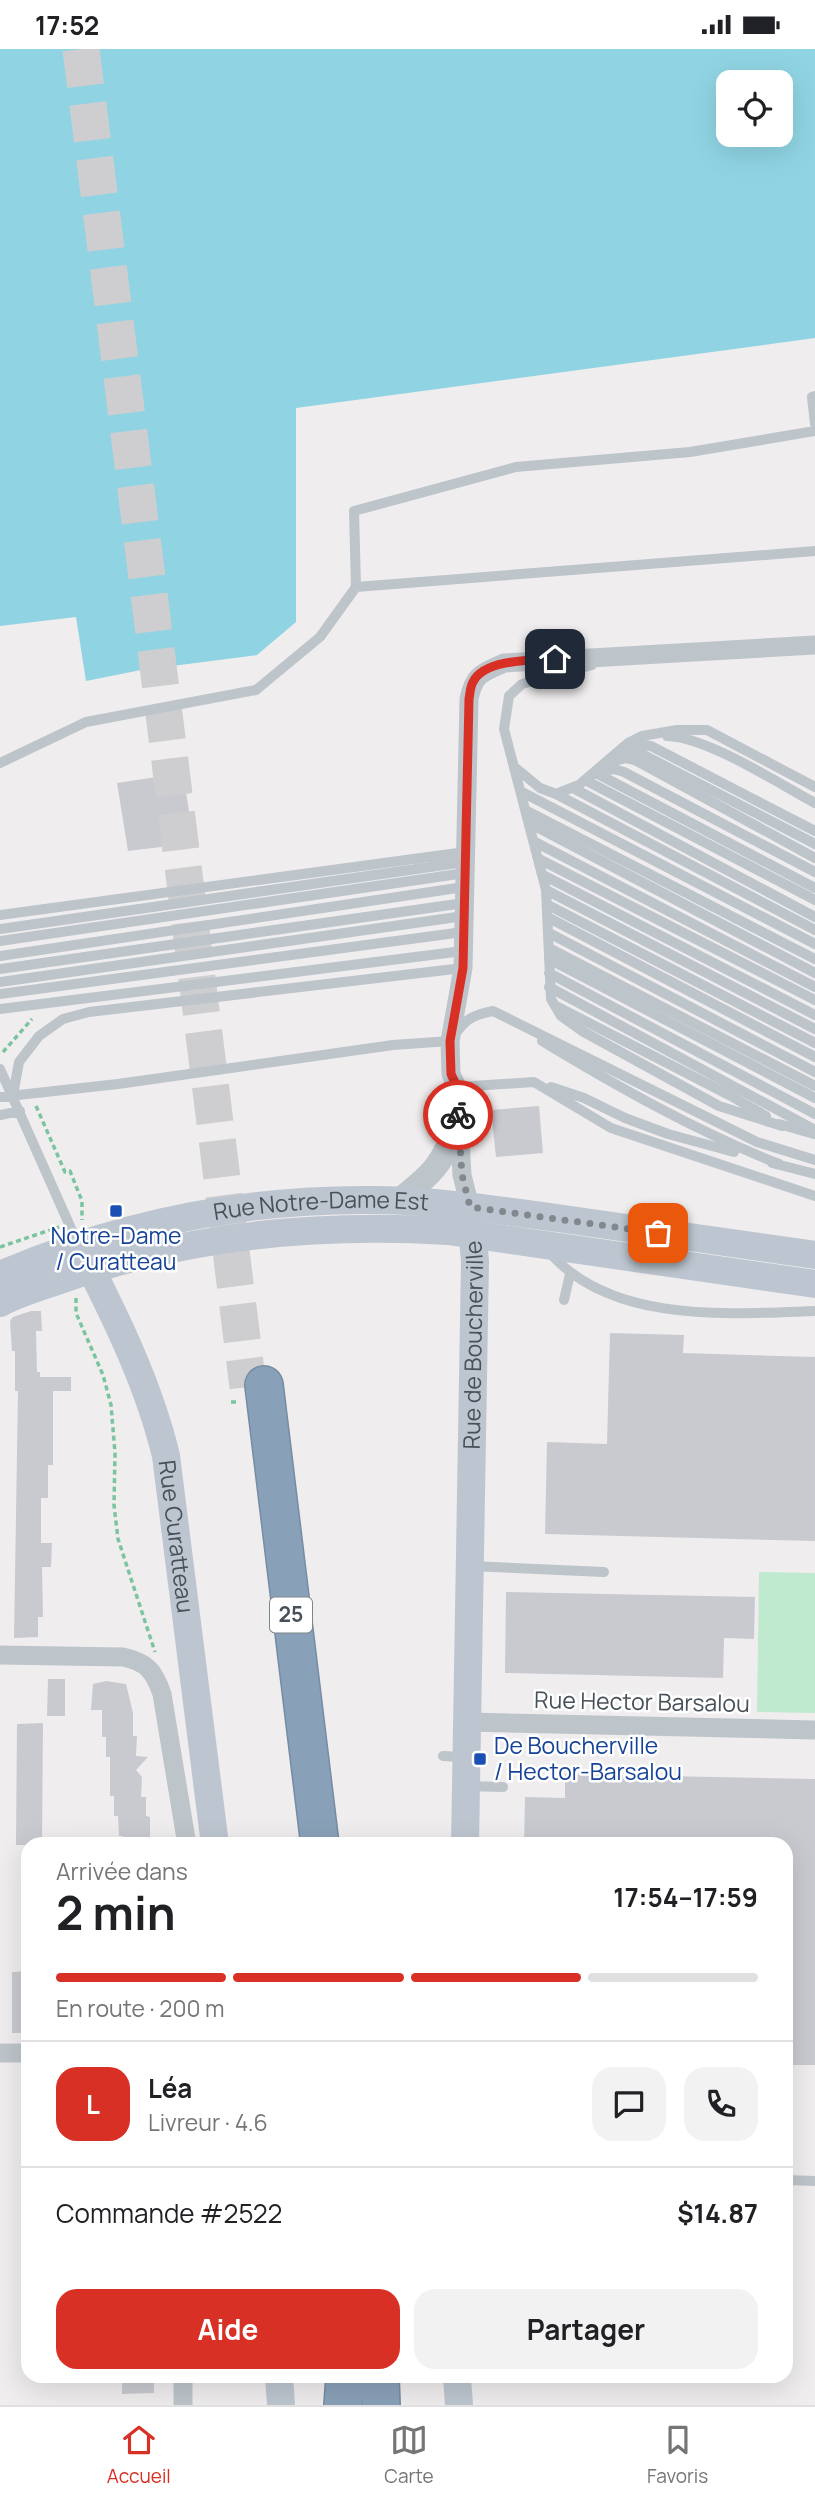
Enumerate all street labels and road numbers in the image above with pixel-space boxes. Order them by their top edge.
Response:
street label: Rue Notre-Dame Est [211,1183,430,1227]
street label: Rue de Boucherville [455,1239,490,1450]
street label: Rue Curatteau [152,1458,203,1615]
road number: 25 [270,1597,312,1633]
street label: Rue Hector Barsalou [534,1683,750,1719]

